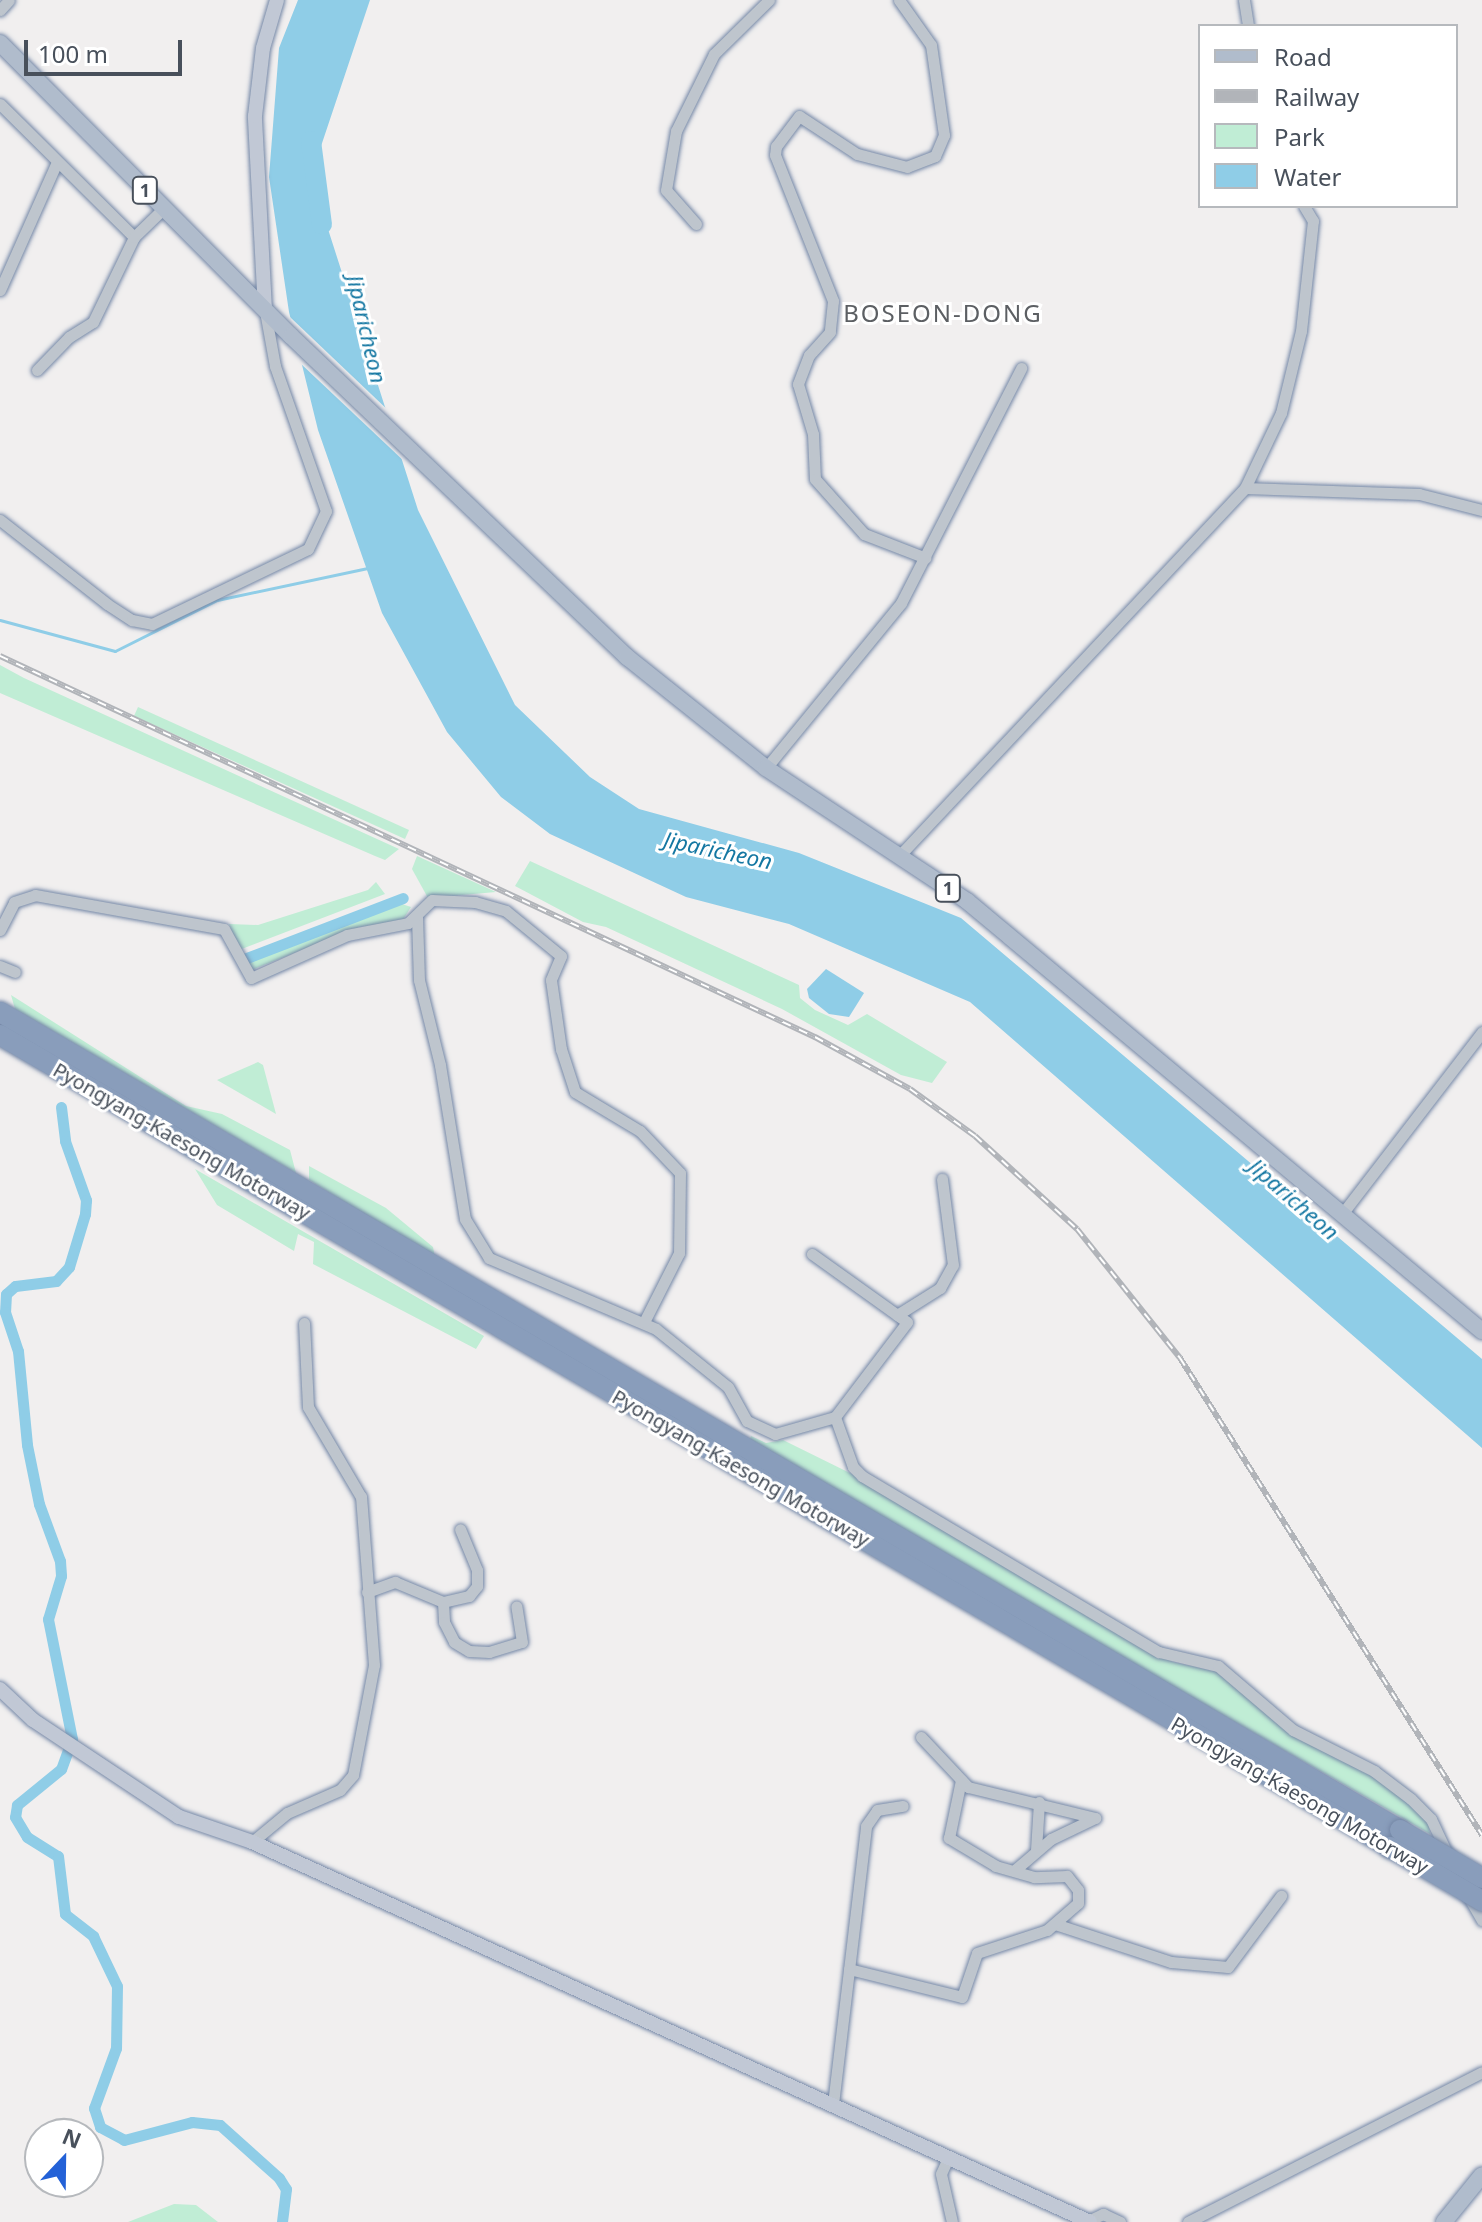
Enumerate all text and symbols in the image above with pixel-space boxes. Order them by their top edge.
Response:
scale bar [28,24,186,74]
legend [1198,24,1458,208]
text: 100 m [38,37,108,70]
text: Road [1274,40,1332,73]
text: Railway [1274,80,1359,113]
text: Park [1274,120,1325,153]
text: Water [1274,160,1341,193]
road number: 1 [131,176,159,204]
water label: Jiparicheon [342,272,392,386]
district label: BOSEON-DONG [843,299,1043,327]
water label: Jiparicheon [661,826,775,874]
road number: 1 [934,874,962,902]
street label: Pyongyang-Kaesong Motorway [49,1057,315,1225]
water label: Jiparicheon [1244,1153,1344,1245]
street label: Pyongyang-Kaesong Motorway [608,1384,874,1552]
street label: Pyongyang-Kaesong Motorway [1167,1711,1433,1879]
north arrow [24,2118,104,2198]
text: N [58,2120,86,2155]

